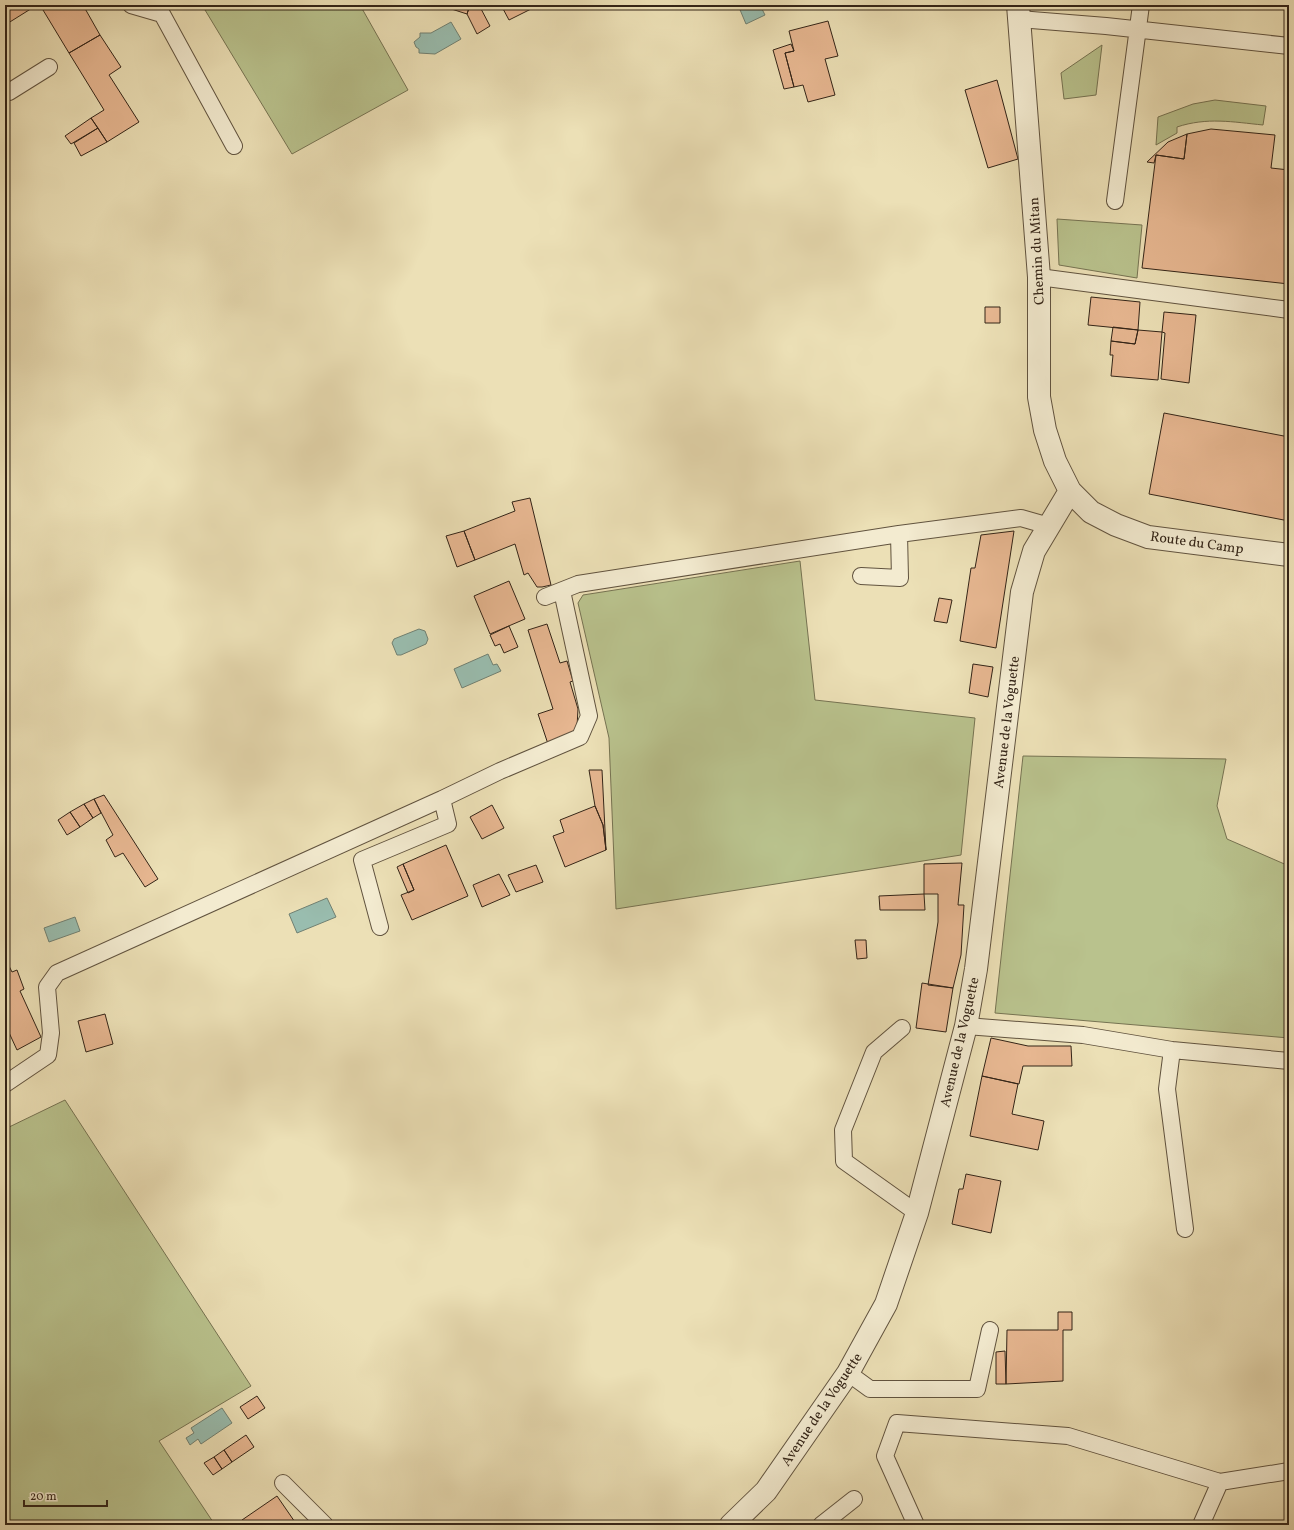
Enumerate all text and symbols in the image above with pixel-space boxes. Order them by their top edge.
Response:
street label: Chemin du Mitan [1025,197,1050,305]
street label: Route du Camp [1149,528,1245,559]
street label: Avenue de la Voguette [990,655,1025,789]
street label: Avenue de la Voguette [936,975,985,1109]
street label: Avenue de la Voguette [777,1349,868,1470]
scale bar [24,1482,107,1508]
text: 20 m [30,1489,57,1505]

